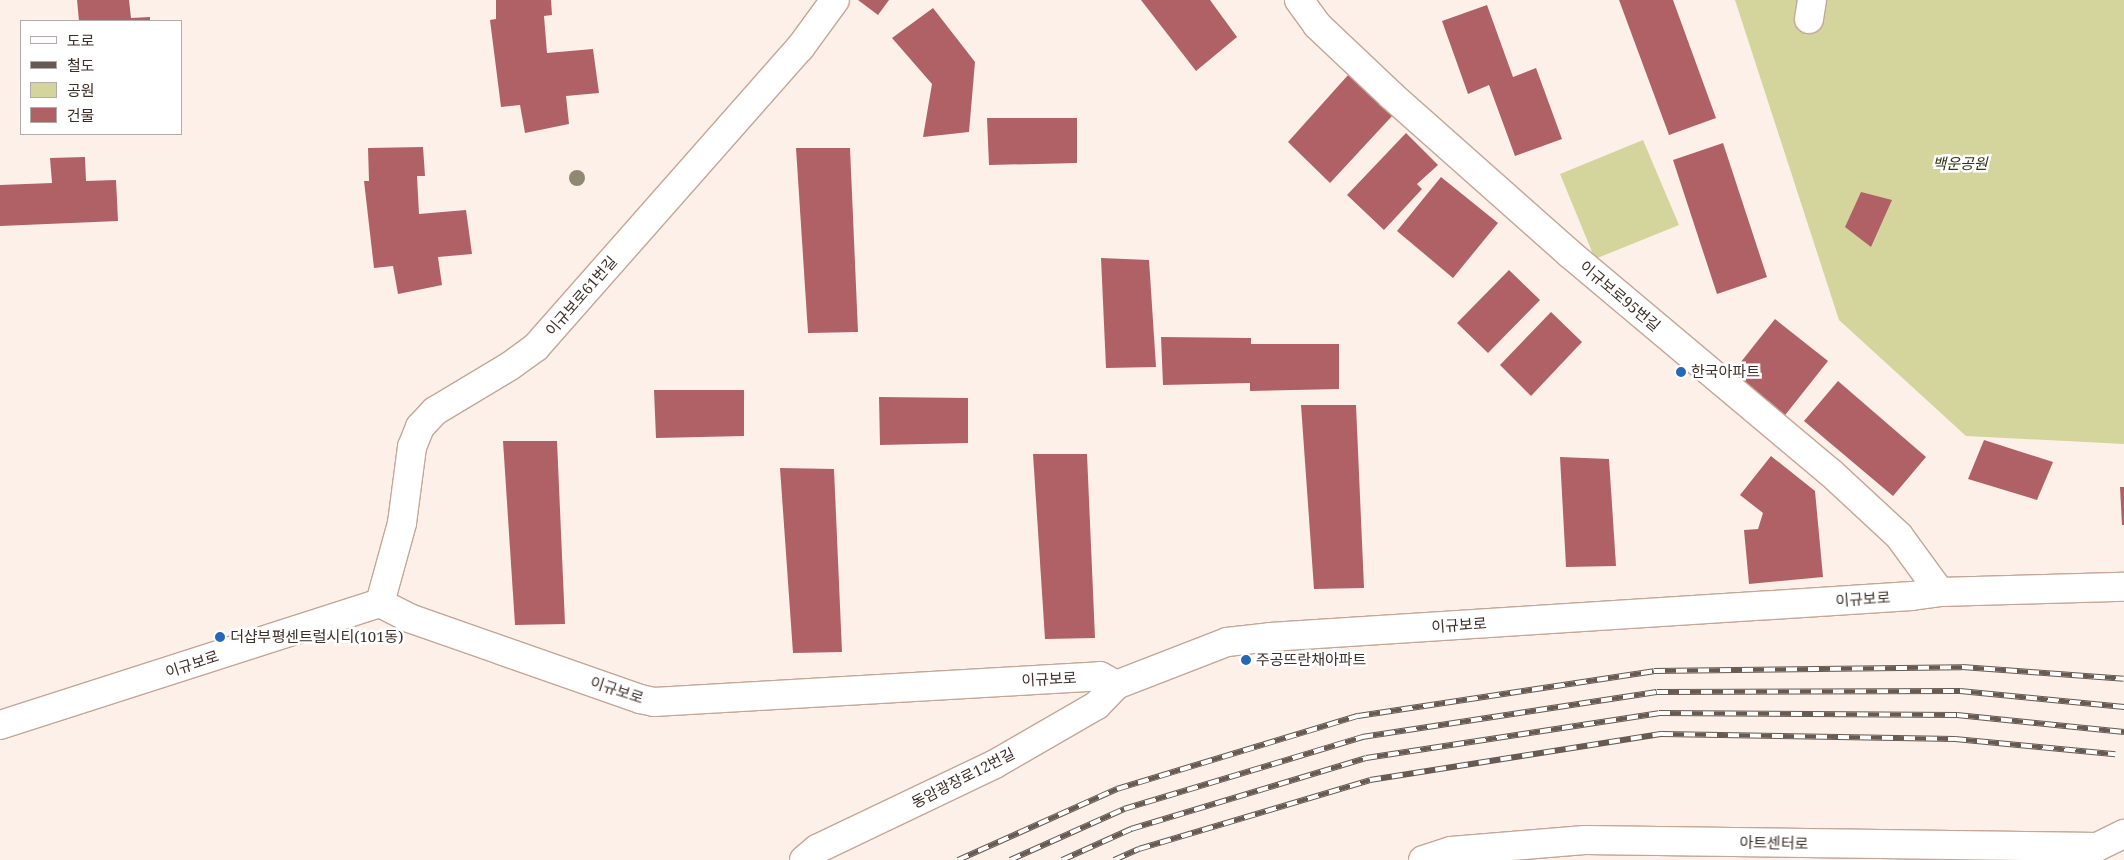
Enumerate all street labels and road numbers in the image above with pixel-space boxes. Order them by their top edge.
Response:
street label: 이규보로61번길 [542,253,620,339]
street label: 이규보로95번길 [1576,257,1664,335]
street label: 이규보로 [1835,588,1891,610]
street label: 이규보로 [1431,614,1487,636]
street label: 이규보로 [163,647,221,681]
street label: 이규보로 [1021,669,1077,689]
street label: 이규보로 [588,673,646,707]
street label: 동암광장로12번길 [908,744,1018,812]
street label: 아트센터로 [1739,833,1809,853]

